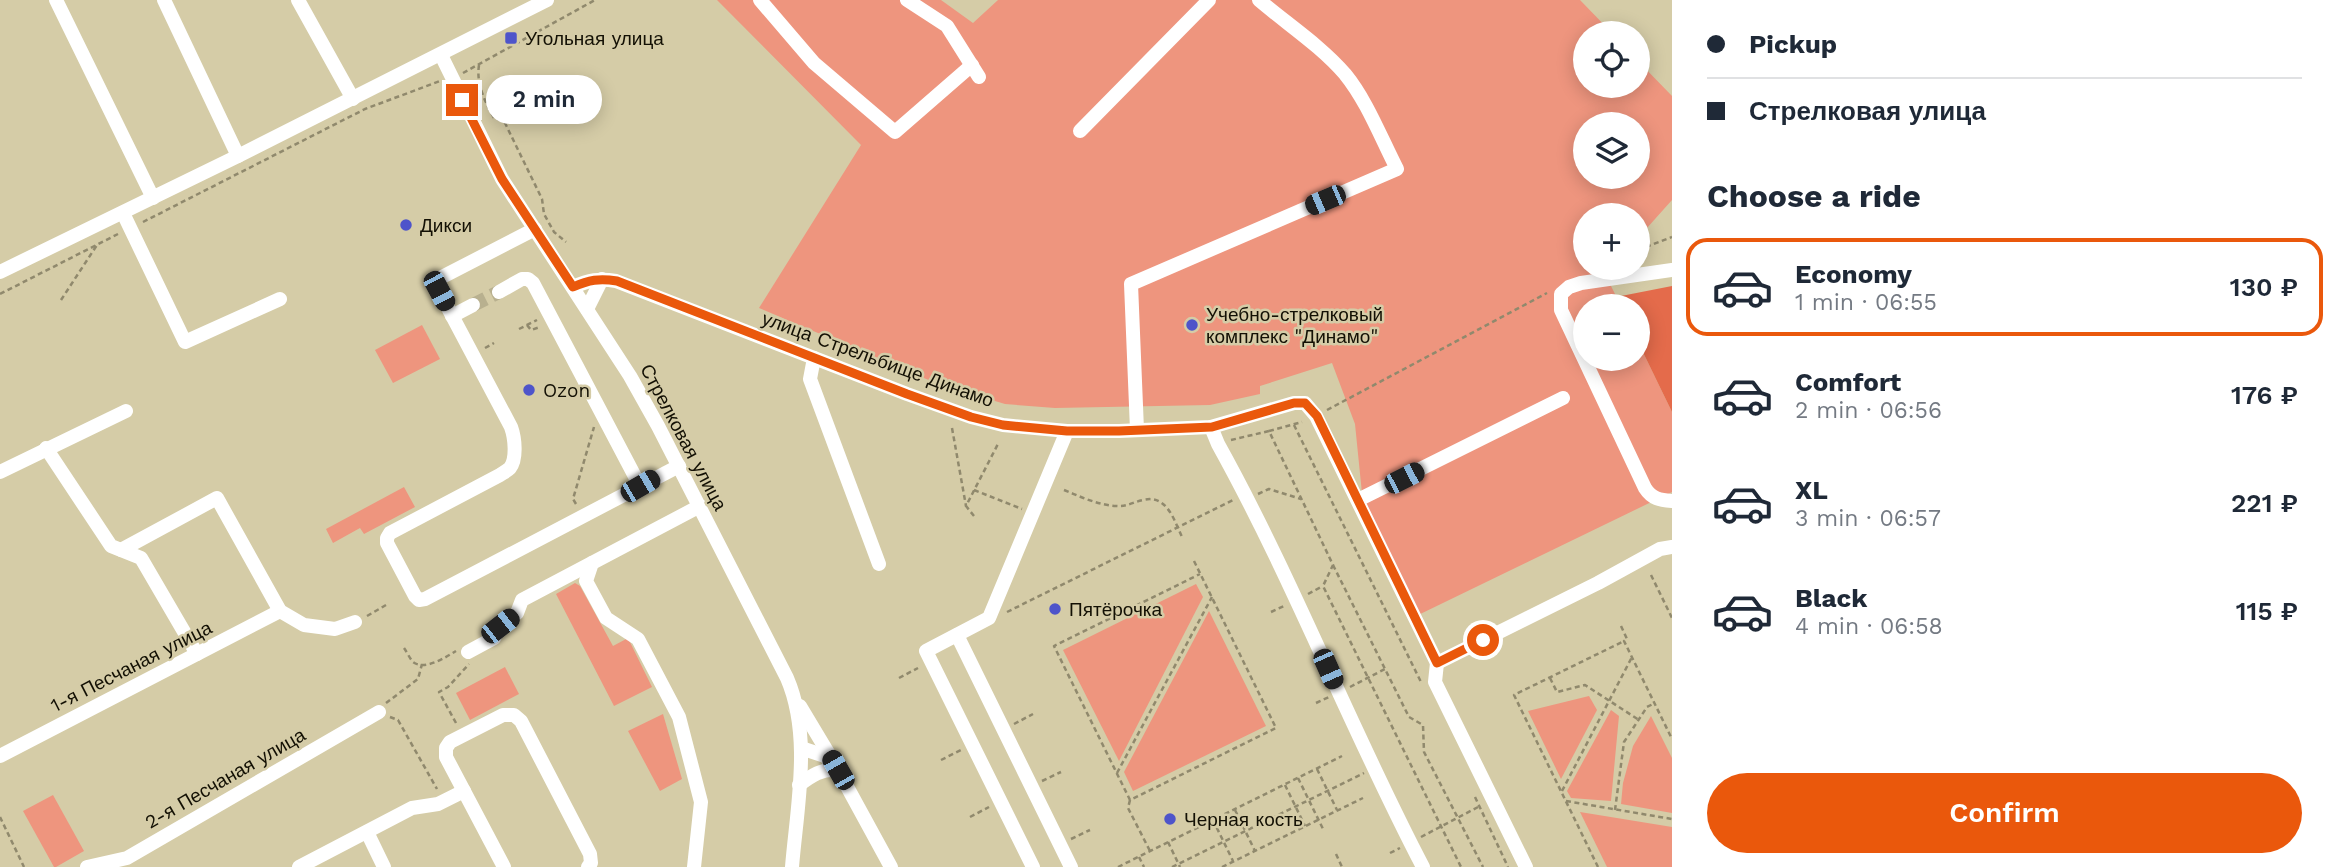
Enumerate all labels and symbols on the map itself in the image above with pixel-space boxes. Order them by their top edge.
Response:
place label: Угольная улица [525,27,664,50]
marker: Угольная улица [503,30,519,46]
callout: 2 min [486,76,602,124]
route end [446,84,478,116]
car [1302,182,1349,218]
place label: Дикси [420,214,472,237]
marker: Дикси [398,217,414,233]
car [420,268,459,314]
place label: Учебно-стрелковый комплекс "Динамо" [1206,303,1383,348]
street label: улица Стрельбище Динамо [759,307,997,412]
marker: Учебно-стрелковый комплекс "Динамо" [1184,317,1200,333]
street label: Стрелковая улица [635,360,732,515]
place label: Ozon [543,379,590,402]
marker: Ozon [521,382,537,398]
car [1381,459,1428,497]
car [617,466,664,506]
place label: Пятёрочка [1069,598,1163,621]
marker: Пятёрочка [1047,601,1063,617]
car [477,605,524,647]
street label: 1-я Песчаная улица [47,616,216,717]
route start [1467,624,1499,656]
car [1310,646,1347,692]
street label: 2-я Песчаная улица [141,723,310,834]
car [819,747,858,793]
place label: Черная кость [1184,808,1303,831]
marker: Черная кость [1162,811,1178,827]

